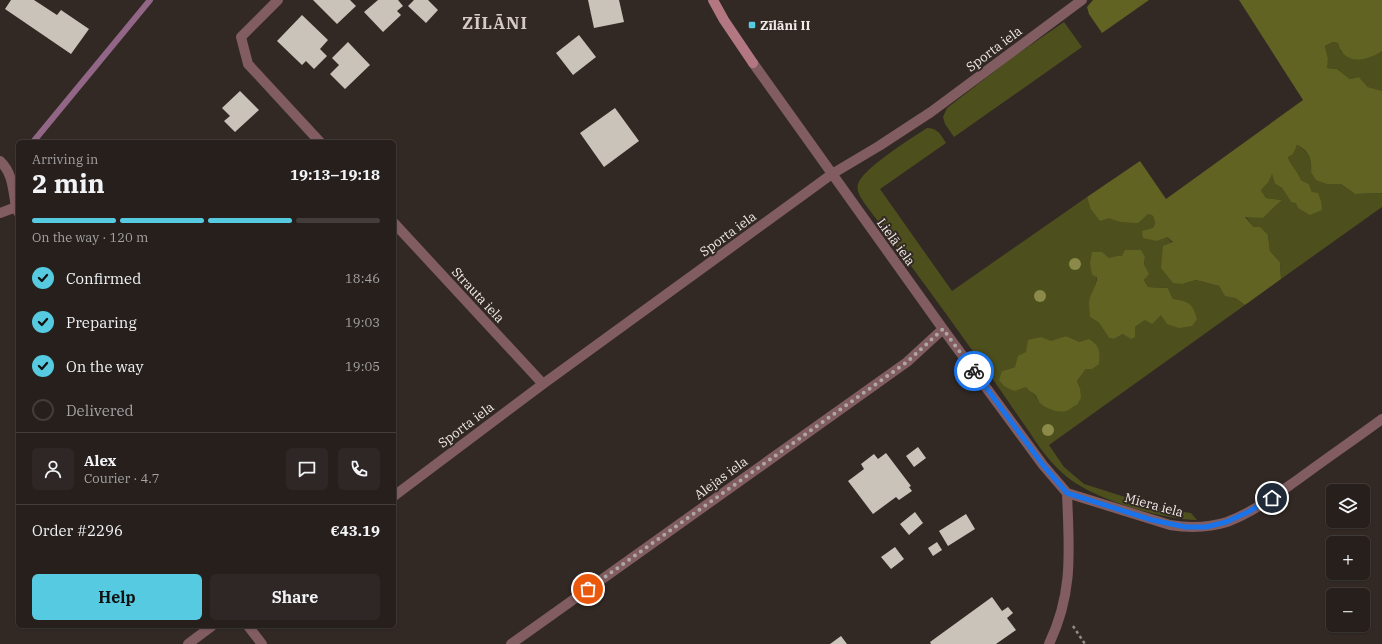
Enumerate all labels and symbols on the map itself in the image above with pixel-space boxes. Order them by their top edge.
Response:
district label: ZĪLĀNI [462,12,528,34]
place label: Zīlāni II [760,17,810,34]
marker: Zīlāni II [747,20,757,30]
street label: Sporta iela [963,22,1025,76]
street label: Sporta iela [696,208,760,260]
street label: Lielā iela [873,215,919,269]
street label: Strauta iela [448,264,508,326]
courier [954,351,994,391]
street label: Sporta iela [435,398,497,452]
street label: Alejas iela [691,453,751,503]
pin [1255,481,1289,515]
street label: Miera iela [1123,489,1185,521]
pin [571,572,605,606]

